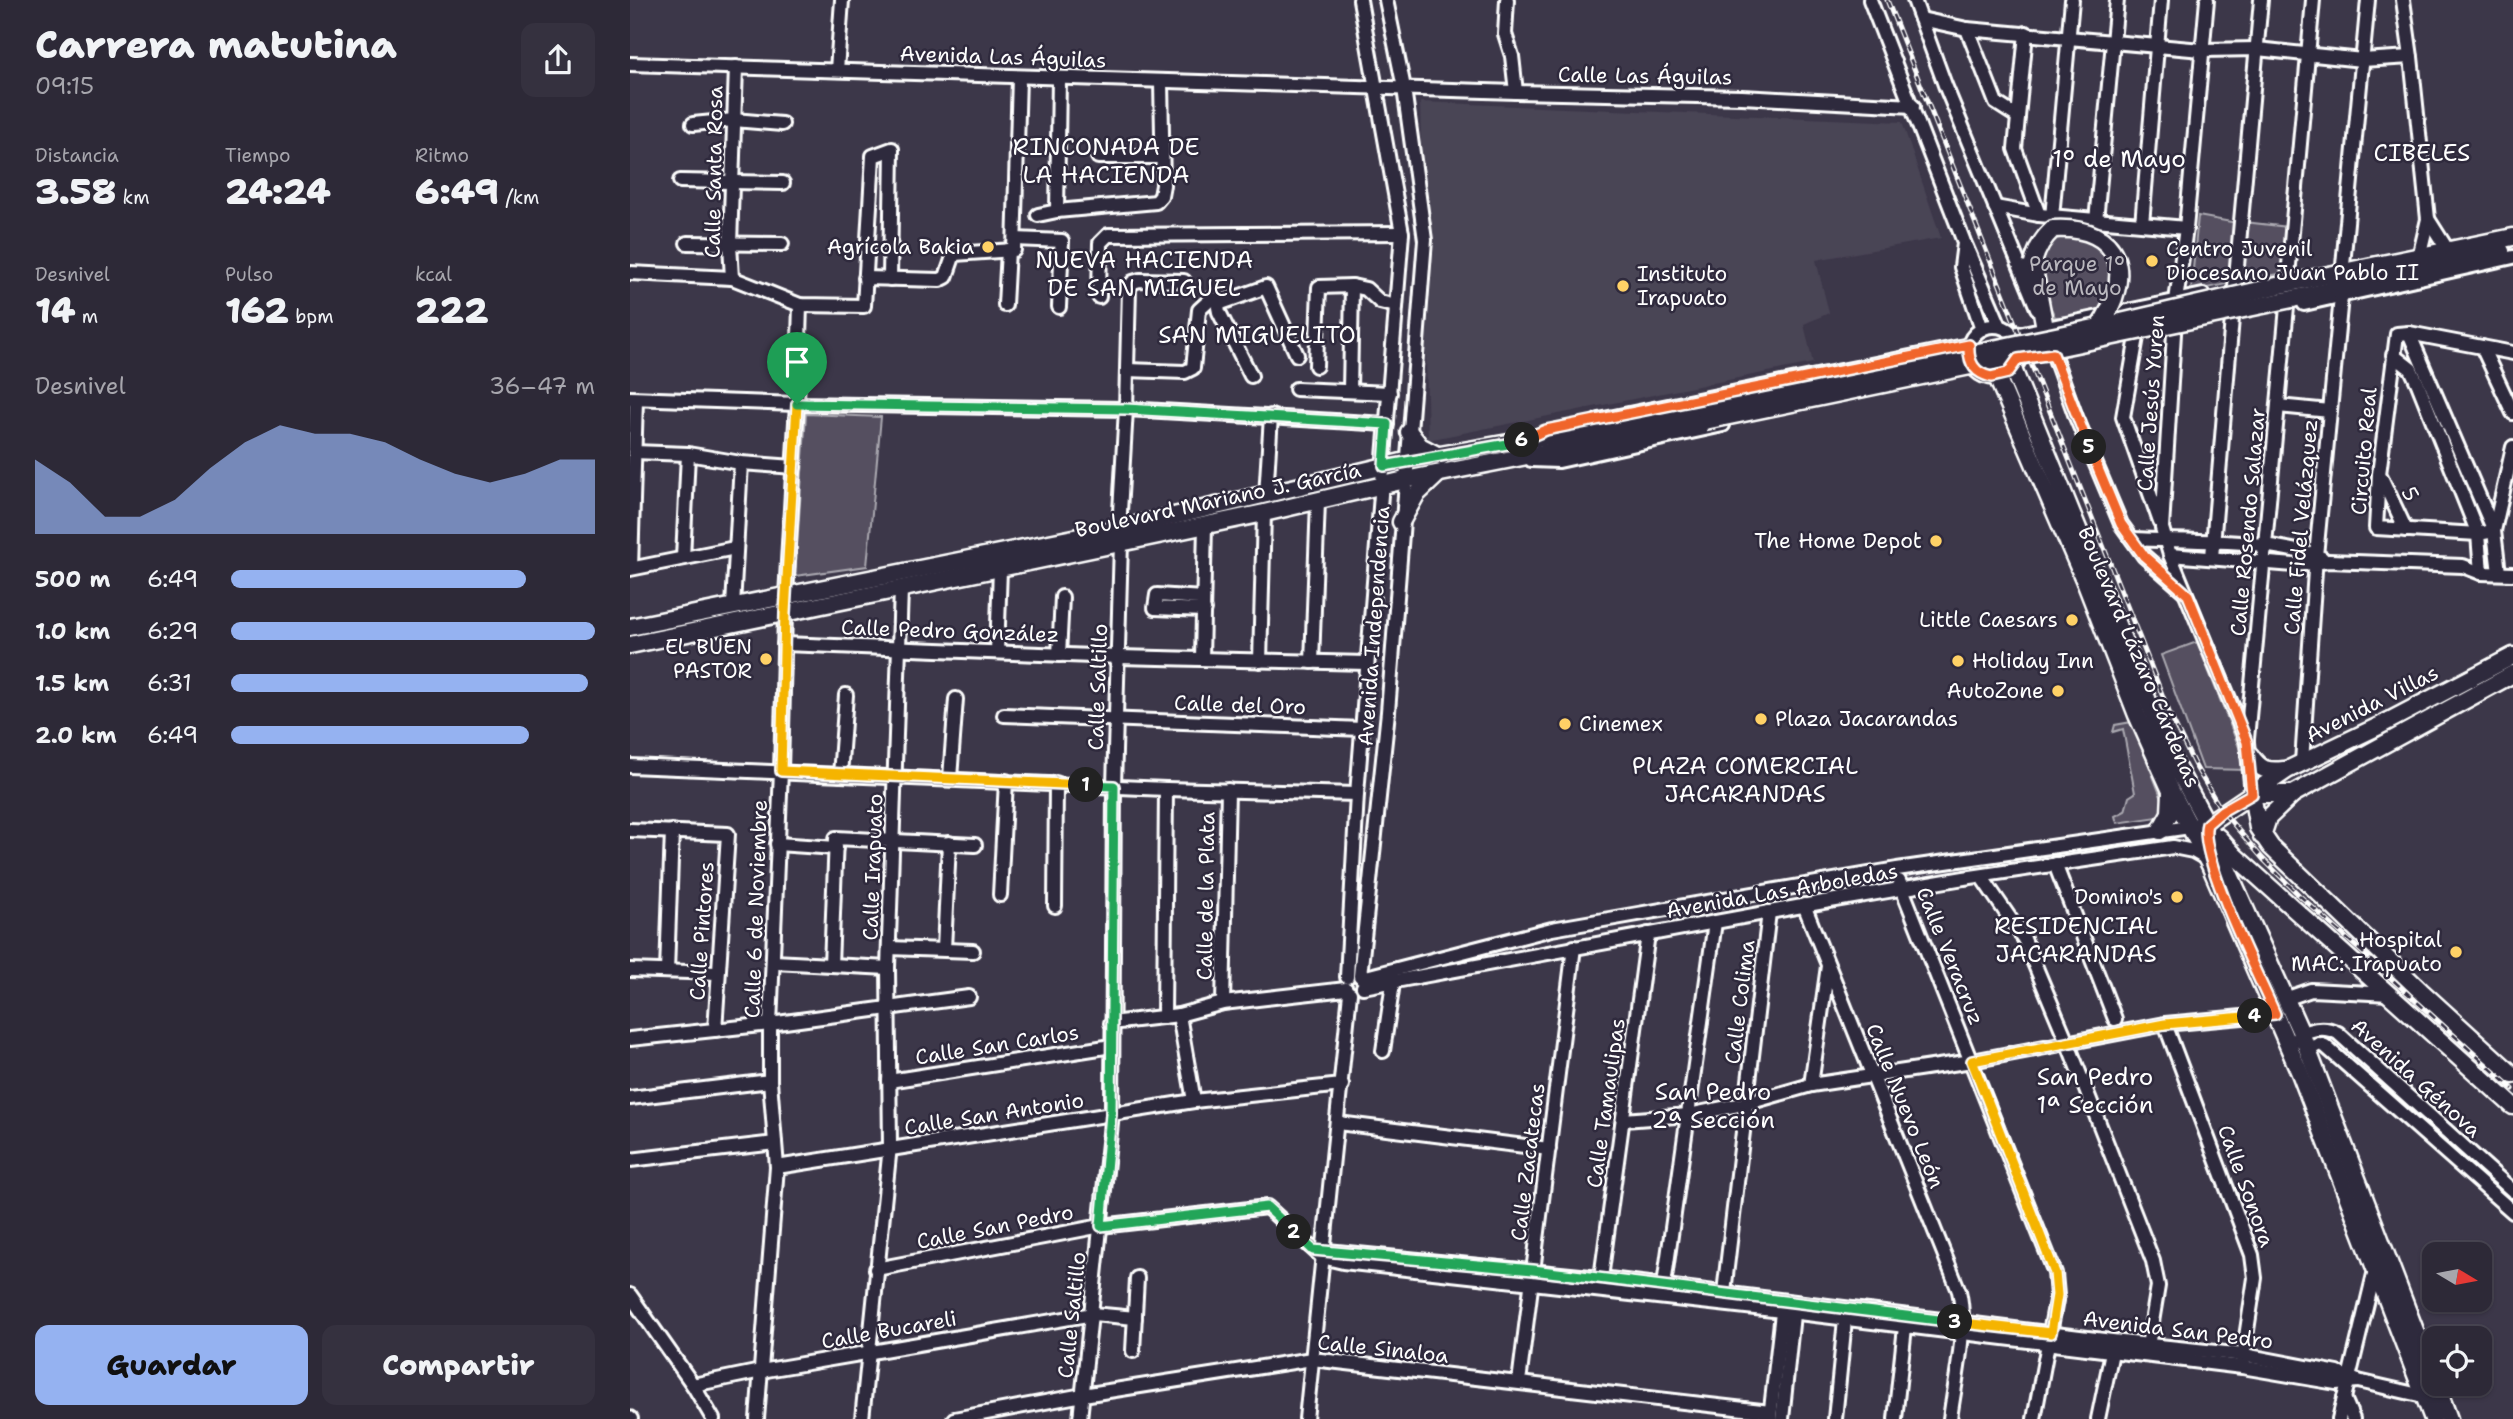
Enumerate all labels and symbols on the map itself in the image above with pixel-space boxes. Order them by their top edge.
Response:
street label: Avenida Las Águilas [899,38,1107,75]
street label: Calle Las Águilas [1558,59,1732,92]
street label: Calle Santa Rosa [698,85,730,259]
district label: RINCONADA DE LA HACIENDA [1013,131,1199,191]
district label: CIBELES [2374,137,2470,169]
district label: 1º de Mayo [2052,143,2186,175]
place label: Agrícola Bakia [827,233,974,261]
place label: Centro Juvenil Diocesano Juan Pablo II [2166,235,2419,287]
marker: Agrícola Bakia [980,239,996,255]
district label: NUEVA HACIENDA DE SAN MIGUEL [1035,244,1253,304]
park label: Parque 1º de Mayo [2029,250,2125,302]
marker: Centro Juvenil Diocesano Juan Pablo II [2144,253,2160,269]
place label: Instituto Irapuato [1637,260,1727,312]
marker: Instituto Irapuato [1615,278,1631,294]
street label: Calle Jesús Yuren [2131,314,2171,492]
district label: SAN MIGUELITO [1158,319,1356,351]
pin [767,332,827,404]
street label: Circuito Real [2344,385,2384,516]
street label: Calle Rosendo Salazar [2224,407,2272,637]
street label: Calle Fidel Velázquez [2278,418,2324,636]
pin: 6 [1504,422,1540,458]
pin: 5 [2072,430,2106,464]
street label: Boulevard Mariano J. García [1072,456,1364,544]
street label: 5 [2395,482,2425,506]
street label: Avenida Independencia [1352,505,1396,747]
street label: Boulevard Lázaro Cárdenas [2071,522,2207,792]
place label: The Home Depot [1754,527,1922,555]
marker: The Home Depot [1928,533,1944,549]
place label: Little Caesars [1919,606,2058,634]
marker: Little Caesars [2064,612,2080,628]
street label: Calle Pedro González [840,613,1060,649]
street label: Calle Saltillo [1082,623,1114,751]
place label: EL BUEN PASTOR [665,633,752,685]
place label: Holiday Inn [1972,647,2094,675]
marker: EL BUEN PASTOR [758,651,774,667]
marker: Holiday Inn [1950,653,1966,669]
street label: Avenida Villas [2301,659,2443,749]
place label: AutoZone [1947,677,2044,705]
marker: AutoZone [2050,683,2066,699]
street label: Calle del Oro [1174,689,1306,721]
place label: Plaza Jacarandas [1775,705,1958,733]
place label: Cinemex [1579,710,1663,738]
marker: Plaza Jacarandas [1753,711,1769,727]
marker: Cinemex [1557,716,1573,732]
district label: PLAZA COMERCIAL JACARANDAS [1632,750,1858,810]
pin: 1 [1068,768,1104,802]
street label: Calle Irapuato [856,793,890,941]
street label: Calle 6 de Noviembre [738,799,774,1019]
street label: Calle de la Plata [1191,811,1221,981]
street label: Avenida Las Arboledas [1664,857,1900,925]
street label: Calle Pintores [683,861,721,1001]
street label: Calle Veracruz [1910,883,1990,1029]
place label: Domino's [2074,883,2163,911]
marker: Domino's [2169,889,2185,905]
district label: RESIDENCIAL JACARANDAS [1994,910,2158,970]
place label: Hospital MAC: Irapuato [2291,926,2443,978]
street label: Calle Colima [1718,938,1762,1066]
marker: Hospital MAC: Irapuato [2448,944,2464,960]
pin: 4 [2238,998,2272,1034]
street label: Avenida Génova [2345,1012,2487,1144]
street label: Calle Tamaulipas [1580,1016,1632,1190]
street label: Calle San Carlos [913,1018,1081,1072]
street label: Calle Nuevo León [1859,1019,1951,1193]
district label: San Pedro 1ª Sección [2037,1061,2153,1121]
district label: San Pedro 2ª Sección [1651,1076,1775,1136]
street label: Calle Zacatecas [1504,1081,1552,1243]
street label: Calle San Antonio [902,1086,1086,1142]
street label: Calle Sonora [2211,1121,2281,1251]
street label: Calle San Pedro [914,1198,1076,1256]
pin: 2 [1276,1214,1312,1250]
north arrow [2422,1242,2492,1312]
street label: Calle Saltillo [1051,1250,1093,1380]
street label: Calle Bucareli [819,1304,959,1356]
pin: 3 [1938,1304,1972,1340]
street label: Avenida San Pedro [2081,1304,2275,1356]
street label: Calle Sinaloa [1316,1328,1450,1370]

